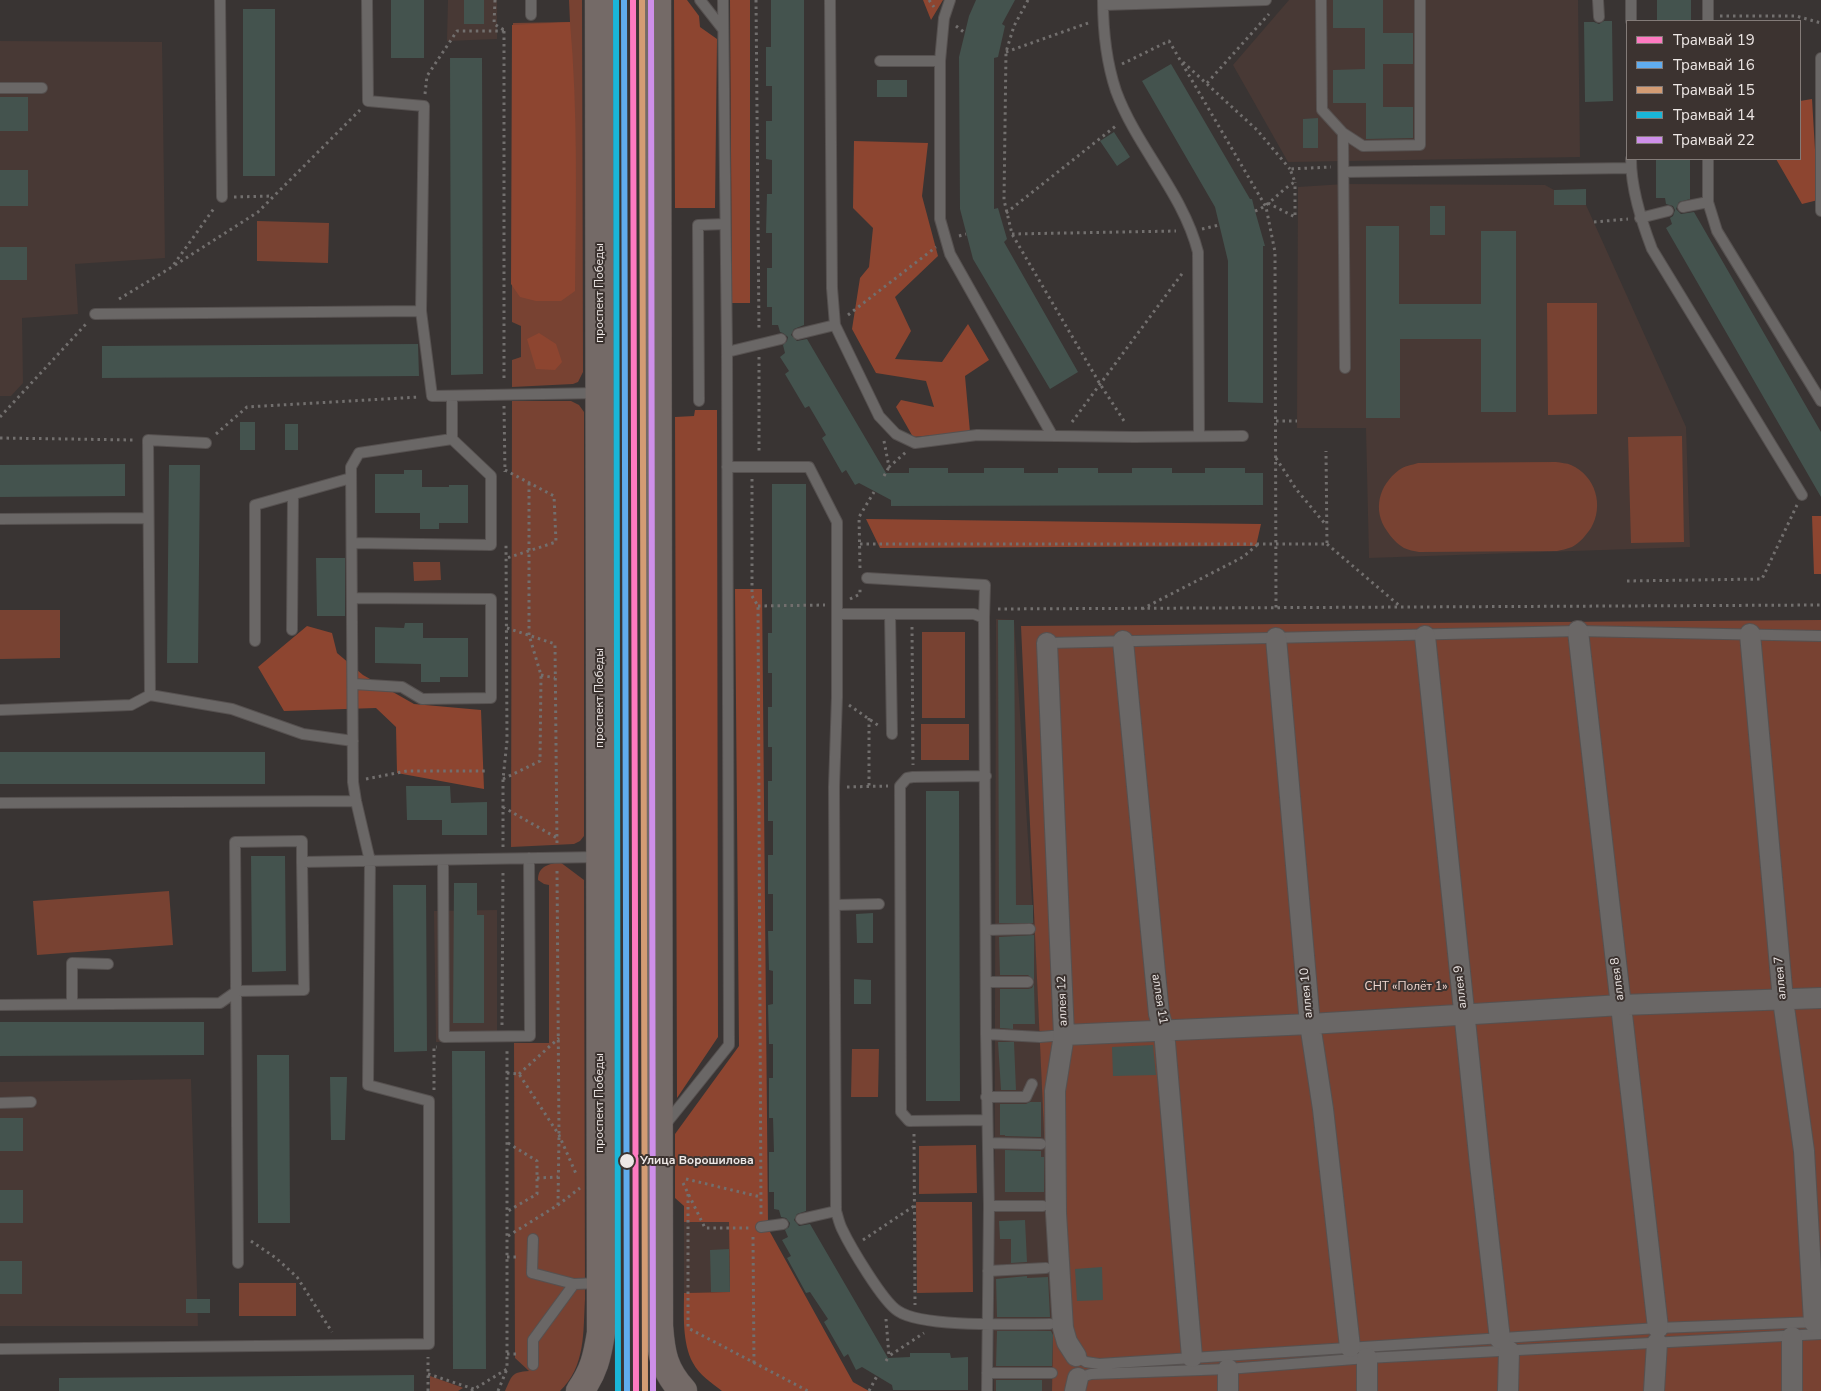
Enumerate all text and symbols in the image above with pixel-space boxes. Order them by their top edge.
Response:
legend [1626,20,1801,160]
text: Трамвай 19 [1673,30,1755,50]
text: Трамвай 16 [1673,55,1755,75]
text: Трамвай 15 [1673,80,1755,100]
text: Трамвай 14 [1673,105,1755,125]
text: Трамвай 22 [1673,130,1755,150]
street label: проспект Победы [593,243,607,343]
street label: проспект Победы [593,648,607,748]
street label: аллея 7 [1772,956,1790,1000]
street label: аллея 8 [1608,957,1628,1001]
street label: аллея 9 [1452,965,1470,1009]
street label: аллея 10 [1298,967,1316,1019]
street label: аллея 11 [1148,973,1170,1025]
street label: аллея 12 [1055,975,1071,1027]
park label: СНТ «Полёт 1» [1365,980,1447,994]
street label: проспект Победы [593,1053,607,1153]
marker: Улица Ворошилова [618,1152,636,1170]
place label: Улица Ворошилова [640,1154,754,1168]

